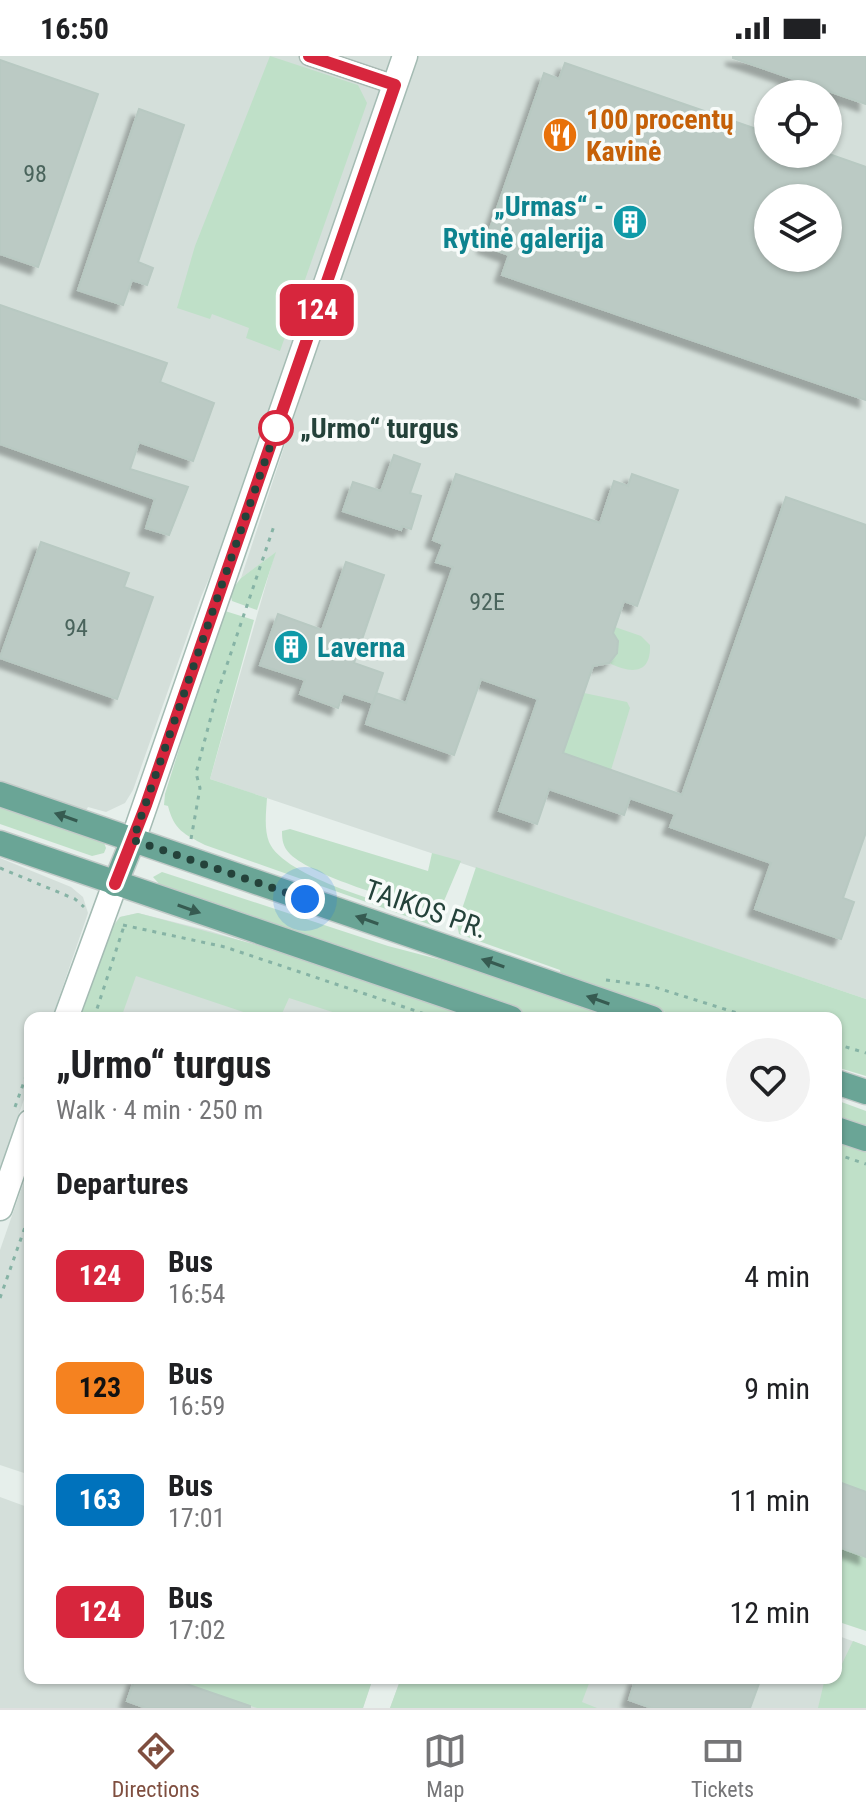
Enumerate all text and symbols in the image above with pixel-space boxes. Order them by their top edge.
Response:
text: 16:50 [40,11,109,46]
map controls [754,80,842,272]
button: locate [754,80,842,168]
place label: 100 procentų Kavinė [586,103,734,168]
restaurant icon: 100 procentų Kavinė [541,116,579,154]
house number: 98 [23,160,47,188]
button: layers [754,184,842,272]
place label: „Urmas“ - Rytinė galerija [443,190,604,255]
building icon: „Urmas“ - Rytinė galerija [611,203,649,241]
line badge: 124 [271,284,363,336]
text: 124 [296,293,338,326]
marker: „Urmo“ turgus [259,411,293,445]
place label: „Urmo“ turgus [300,412,459,445]
house number: 92E [469,588,505,616]
house number: 94 [64,614,88,642]
building icon: Laverna [272,628,310,666]
place label: Laverna [317,631,405,664]
one-way arrow [54,811,78,823]
street label: TAIKOS PR. [361,873,491,945]
your location [285,879,325,919]
one-way arrow [177,903,201,915]
one-way arrow [355,914,379,926]
one-way arrow [481,957,505,969]
one-way arrow [586,993,610,1005]
button: heart [726,1038,810,1122]
text: „Urmo“ turgus [56,1043,271,1087]
text: Walk · 4 min · 250 m [56,1095,263,1125]
text: Departures [56,1166,189,1201]
text: Bus [168,1244,213,1279]
text: 124 [79,1259,121,1292]
text: 4 min [744,1259,810,1294]
text: 16:54 [168,1279,225,1309]
text: Bus [168,1356,213,1391]
text: 123 [79,1371,121,1404]
text: 9 min [744,1371,810,1406]
text: 16:59 [168,1391,225,1421]
text: Bus [168,1468,213,1503]
text: 163 [79,1483,121,1516]
text: 11 min [729,1483,810,1518]
text: 17:01 [168,1503,225,1533]
text: Bus [168,1580,213,1615]
text: 124 [79,1595,121,1628]
text: 12 min [729,1595,810,1630]
text: 17:02 [168,1615,225,1645]
tab: Directions [112,1729,200,1802]
tab: Map [423,1729,467,1802]
tab: Tickets [691,1729,754,1802]

